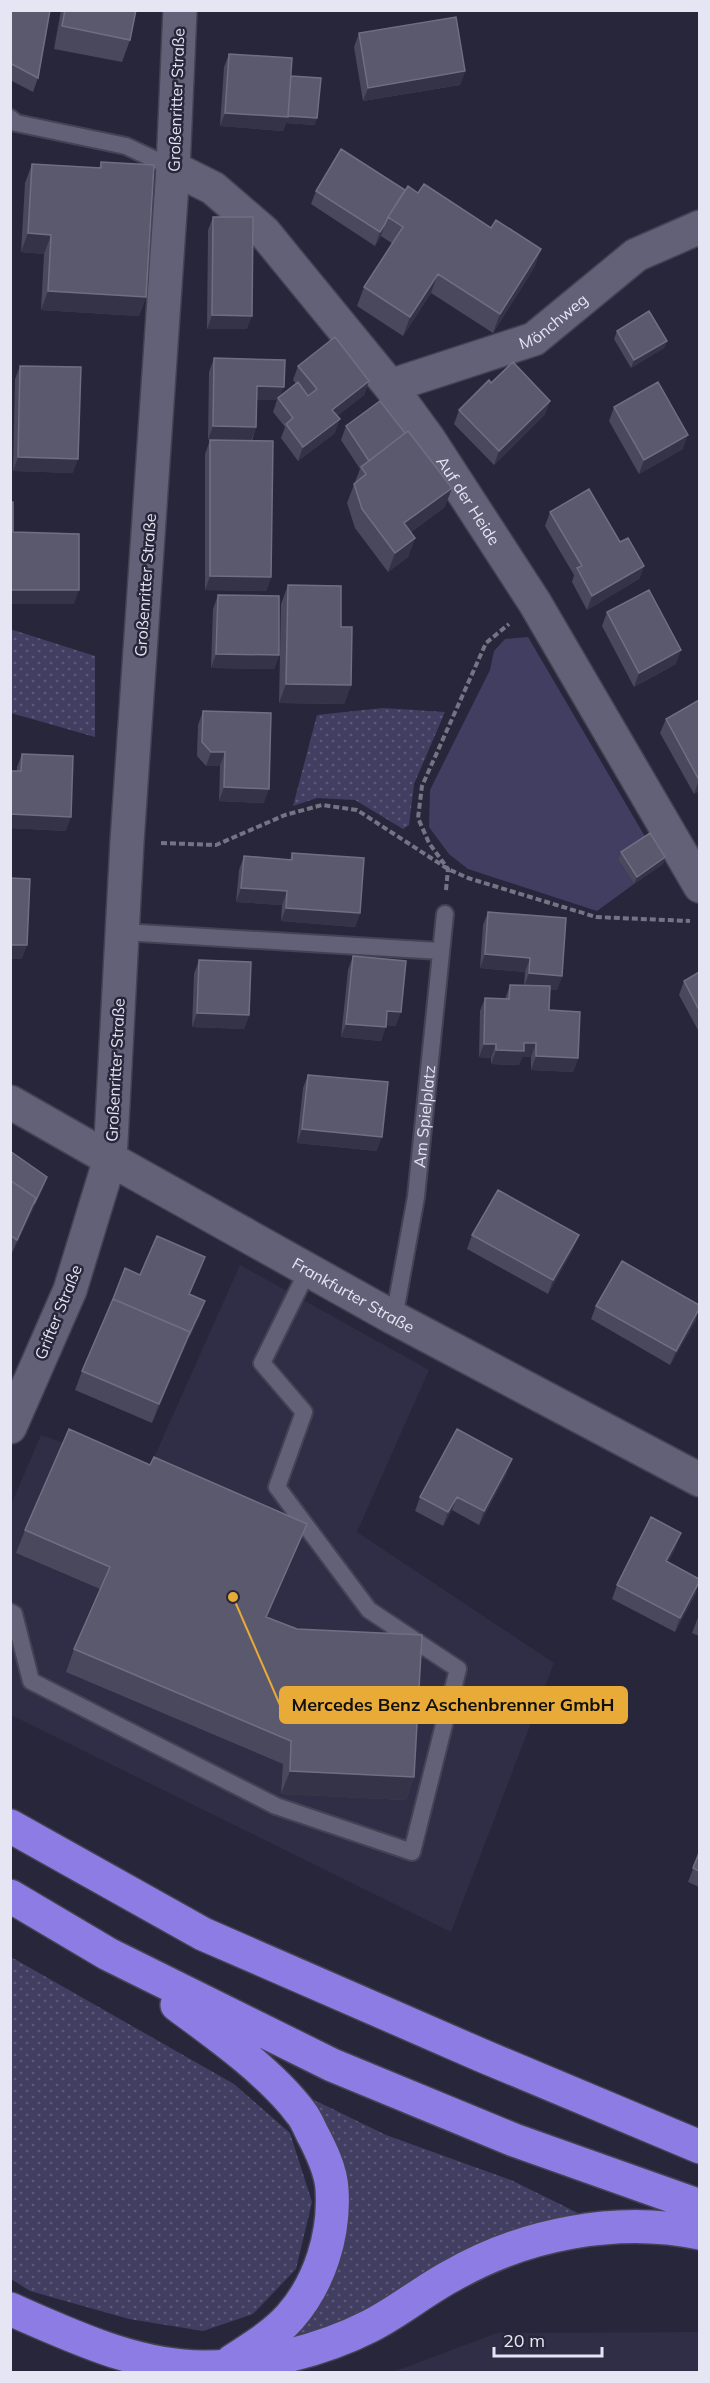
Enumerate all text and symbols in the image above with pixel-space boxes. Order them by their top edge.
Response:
street label: Großenritter Straße [163,28,189,172]
street label: Mönchweg [516,289,592,353]
street label: Auf der Heide [432,452,505,549]
street label: Großenritter Straße [130,513,160,657]
street label: Großenritter Straße [101,998,129,1142]
street label: Am Spielplatz [409,1064,439,1169]
street label: Frankfurter Straße [289,1253,418,1337]
street label: Grifter Straße [30,1262,86,1362]
callout: Mercedes Benz Aschenbrenner GmbH [280,1687,627,1723]
text: Mercedes Benz Aschenbrenner GmbH [292,1693,614,1716]
scale bar [494,2320,602,2358]
text: 20 m [503,2329,545,2352]

